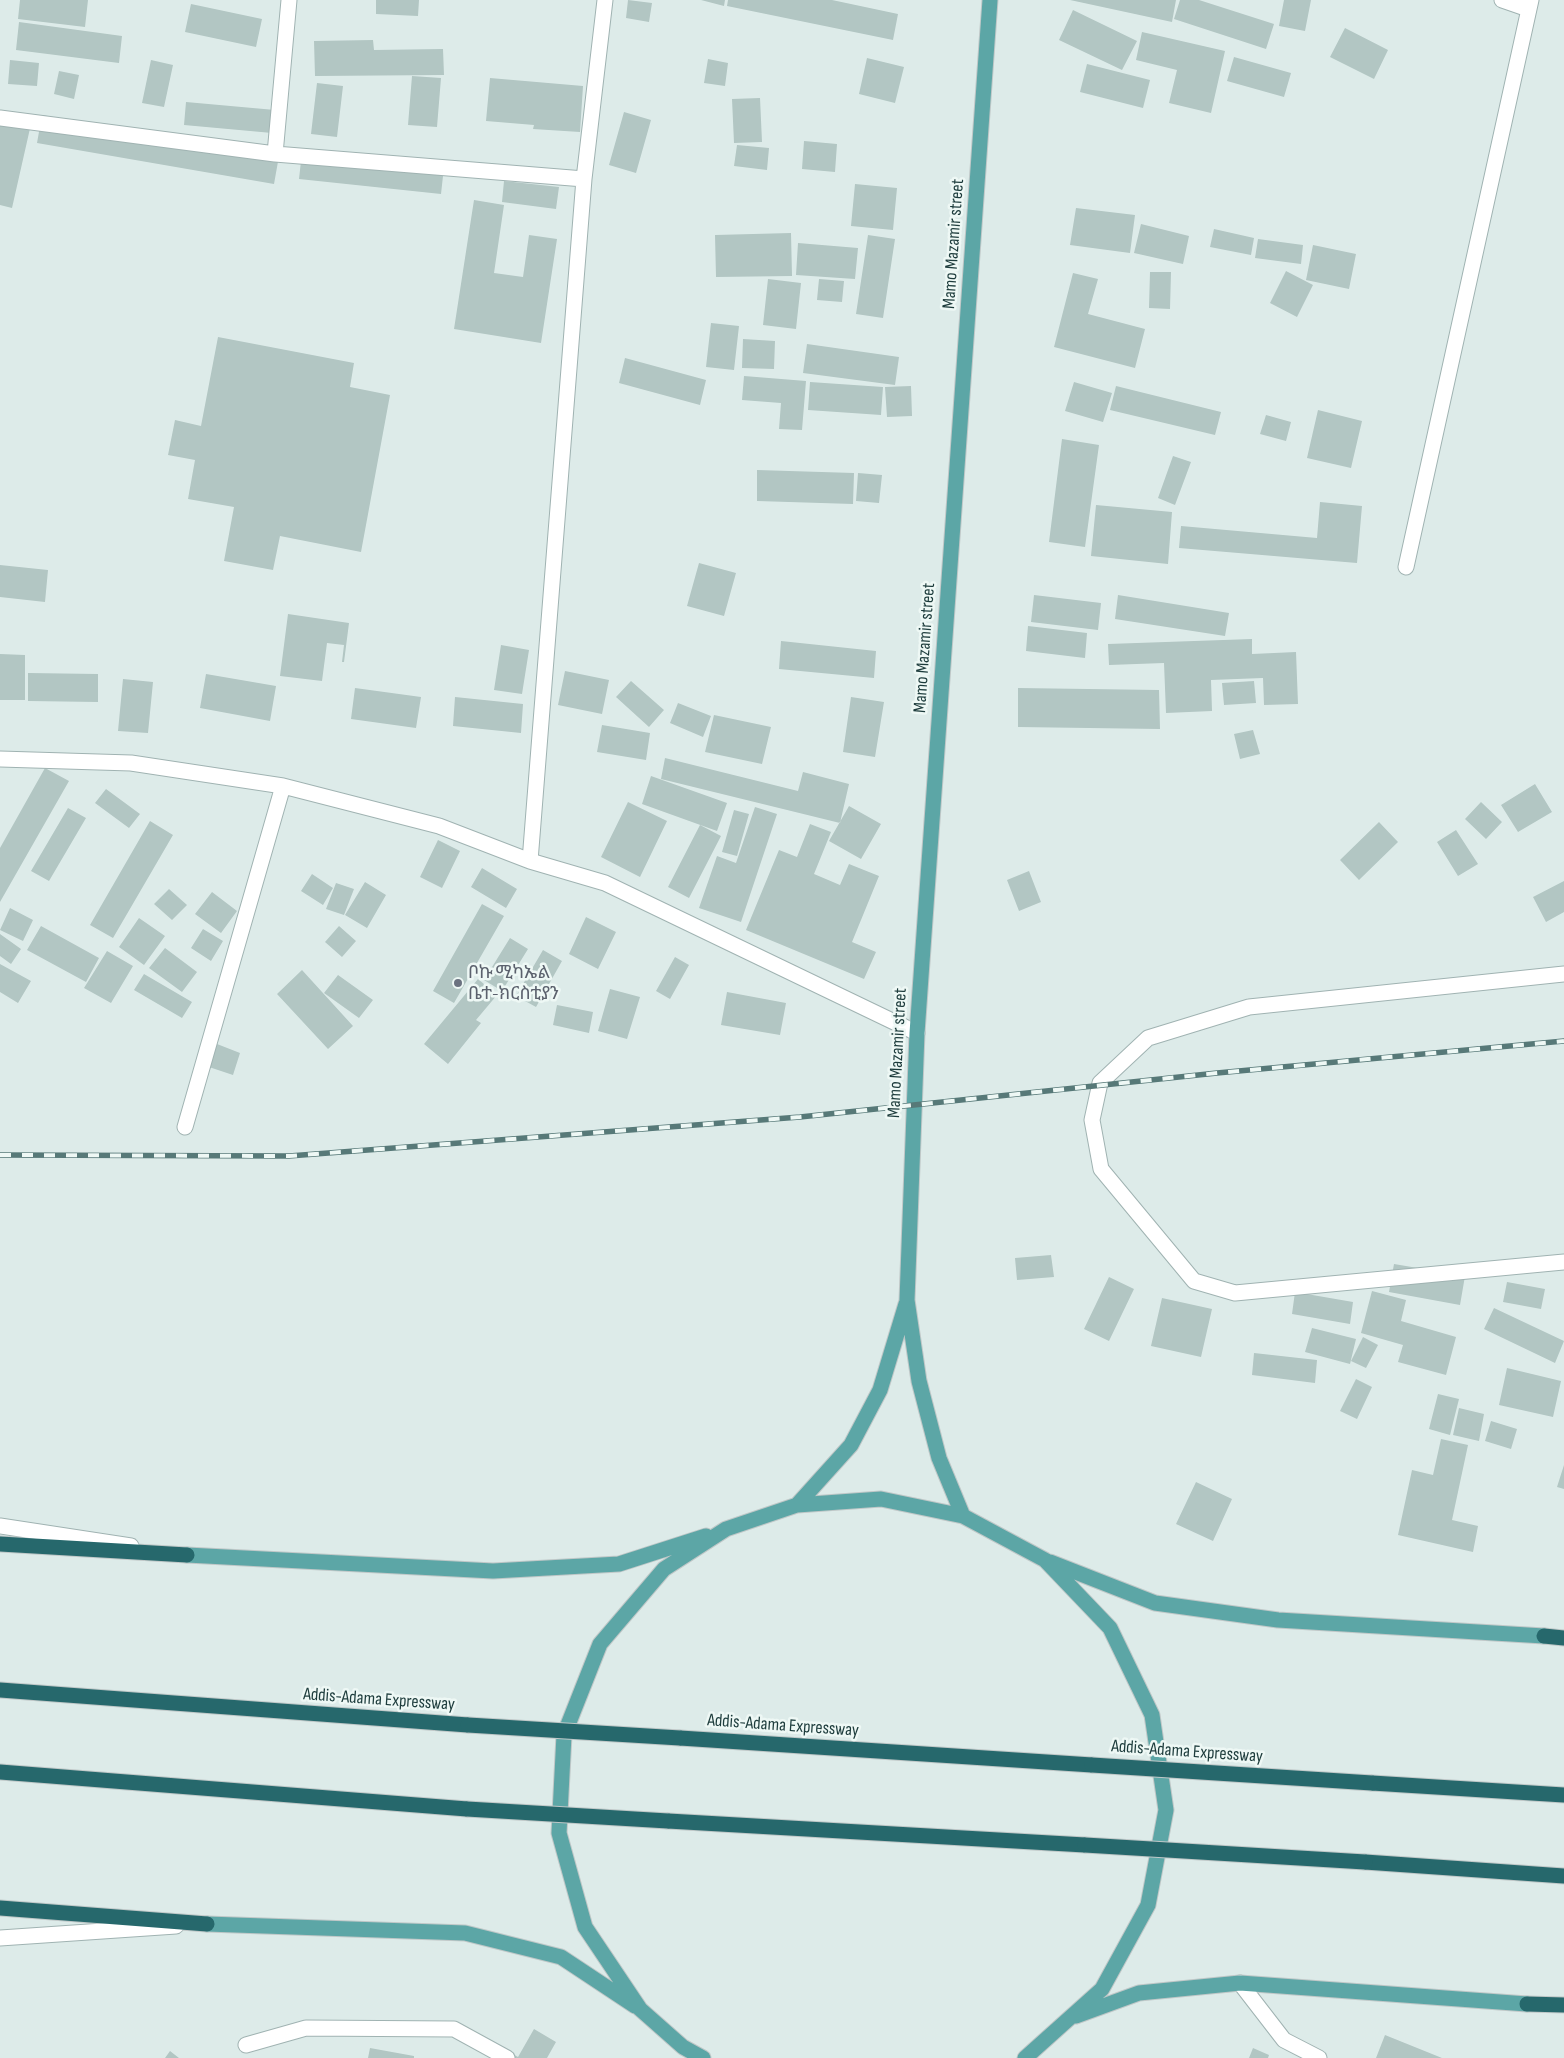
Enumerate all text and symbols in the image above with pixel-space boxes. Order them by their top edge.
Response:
street label: Mamo Mazamir street [939,178,969,310]
street label: Mamo Mazamir street [910,582,940,714]
place label: ቦኩ ሚካኤል ቤተ-ክርስቲያን [468,962,559,1004]
marker: ቦኩ ሚካኤል ቤተ-ክርስቲያን [452,977,464,989]
street label: Mamo Mazamir street [884,987,912,1119]
street label: Addis-Adama Expressway [303,1684,455,1716]
street label: Addis-Adama Expressway [707,1710,859,1742]
street label: Addis-Adama Expressway [1111,1736,1263,1768]

